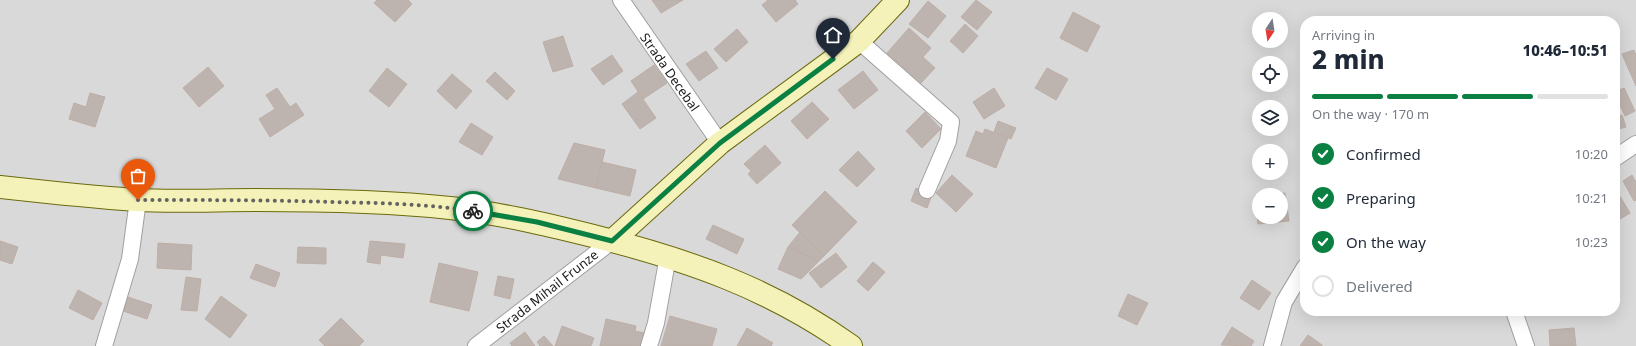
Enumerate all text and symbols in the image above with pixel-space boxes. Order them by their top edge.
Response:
north arrow [1252,12,1288,48]
map controls [1252,12,1288,224]
pin [816,18,850,59]
icon: home [822,24,844,46]
text: Arriving in [1312,26,1375,44]
street label: Strada Decebal [636,29,704,115]
text: 10:46–10:51 [1523,40,1608,60]
text: 2 min [1312,41,1385,77]
button: locate [1252,56,1288,92]
button: layers [1252,100,1288,136]
text: On the way · 170 m [1312,105,1429,123]
icon: check [1312,143,1334,165]
button: + [1252,144,1288,180]
text: Confirmed [1346,144,1421,164]
text: 10:20 [1575,145,1608,163]
pin [121,159,155,200]
icon: bag [127,165,149,187]
icon: check [1312,187,1334,209]
button: − [1252,188,1288,224]
text: Preparing [1346,188,1416,208]
text: 10:21 [1575,189,1608,207]
courier [453,191,493,231]
icon: bike [462,200,484,222]
icon: check [1312,231,1334,253]
text: On the way [1346,232,1426,252]
text: 10:23 [1575,233,1608,251]
street label: Strada Mihail Frunze [492,245,602,337]
text: Delivered [1346,276,1413,296]

